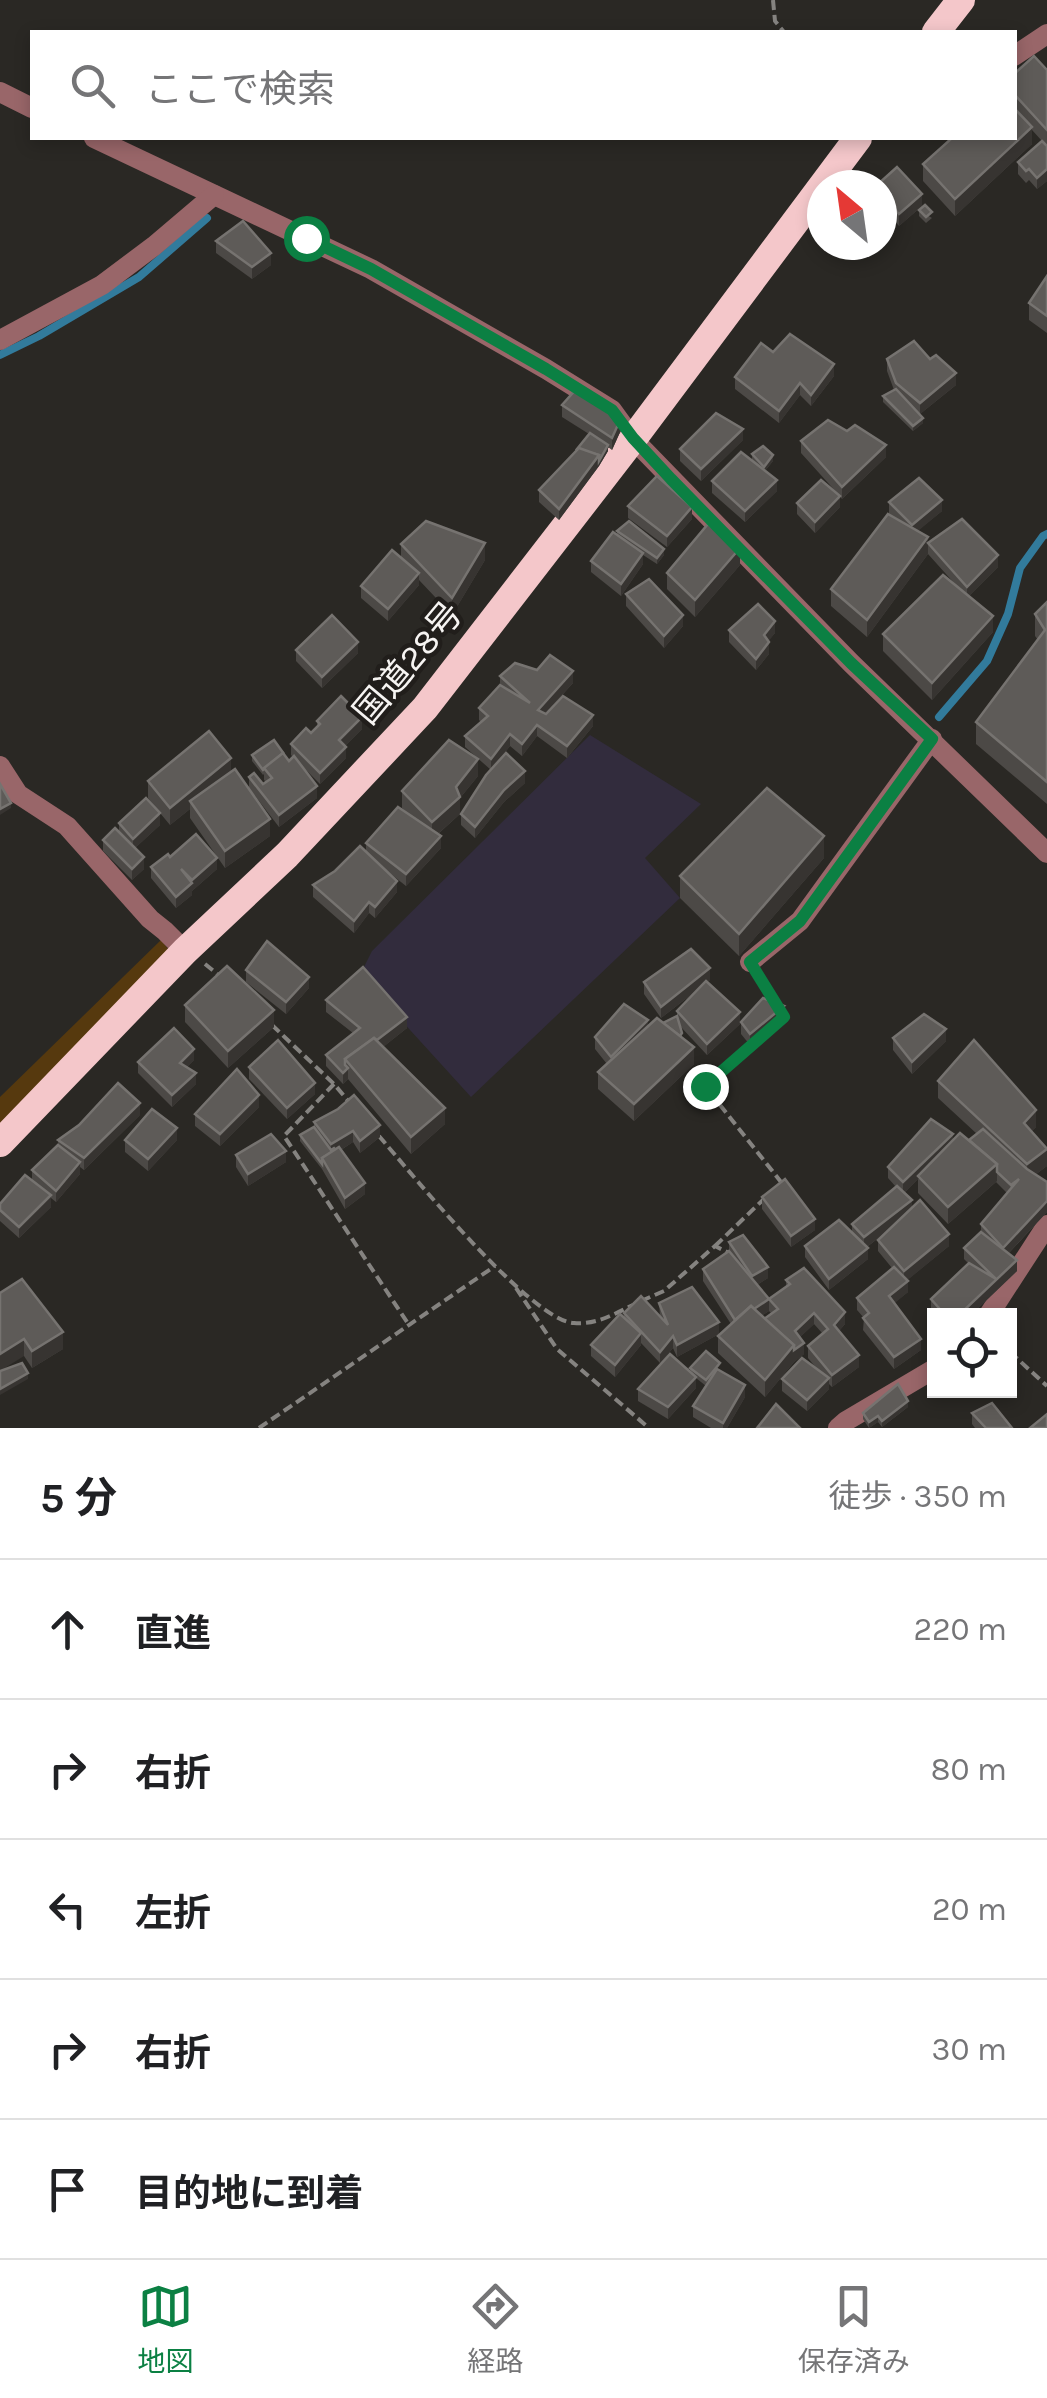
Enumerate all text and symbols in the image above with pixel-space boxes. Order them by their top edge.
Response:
search box [30,30,1017,140]
icon: search [65,58,120,113]
text: ここで検索 [145,67,335,112]
north arrow [807,170,897,260]
route start [284,216,330,262]
street label: 国道28号 [345,594,471,732]
route end [683,1064,729,1110]
map controls [927,1308,1017,1398]
button: locate [927,1308,1017,1398]
text: 5 分 [40,1473,117,1523]
text: 徒歩 · 350 m [829,1478,1007,1515]
icon: ahead [40,1602,95,1657]
text: 直進 [135,1611,211,1656]
text: 220 m [913,1611,1007,1648]
icon: right [40,1742,95,1797]
text: 右折 [135,1751,211,1796]
text: 80 m [931,1751,1007,1788]
icon: left [40,1882,95,1937]
text: 左折 [135,1891,211,1936]
text: 20 m [932,1891,1007,1928]
icon: right [40,2022,95,2077]
text: 右折 [135,2031,211,2076]
text: 30 m [932,2031,1007,2068]
icon: arrive [40,2162,95,2217]
text: 目的地に到着 [135,2171,363,2216]
tab: 地図 [137,2279,193,2379]
tab: 経路 [467,2279,524,2379]
tab: 保存済み [798,2279,910,2379]

